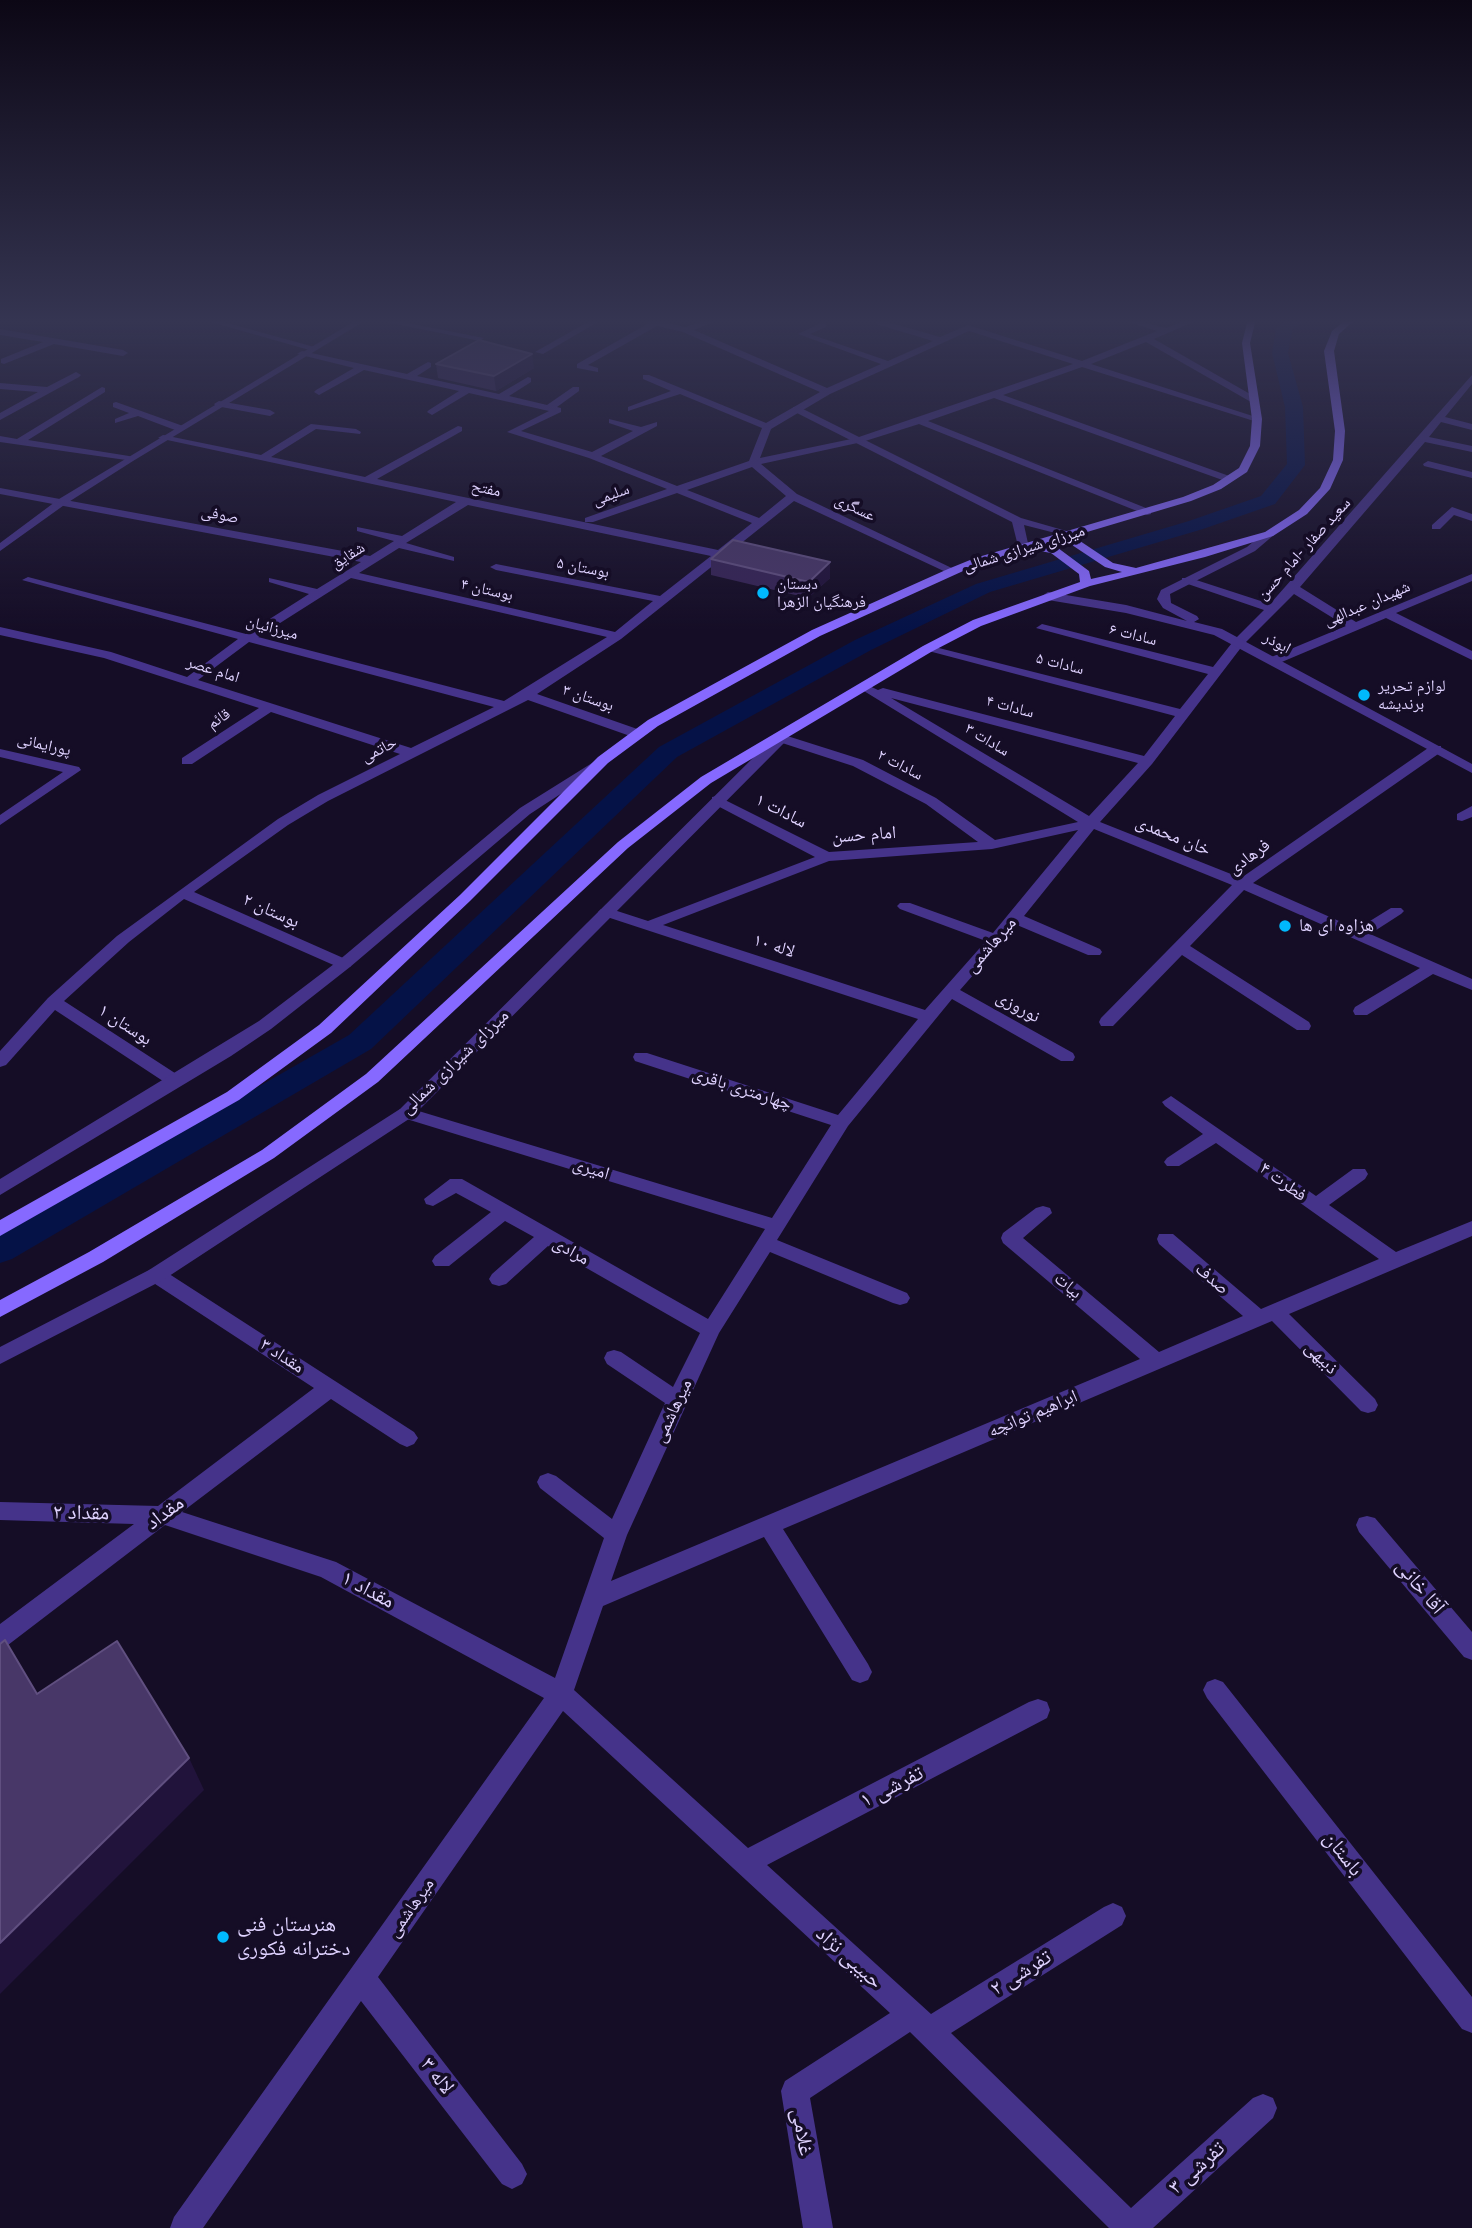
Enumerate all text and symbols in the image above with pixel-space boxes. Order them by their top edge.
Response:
street label: مفتح [469,477,503,501]
street label: سلیمی [590,480,632,510]
street label: عسگری [832,490,878,526]
street label: سعید صفار -امام حسن [1253,494,1355,604]
street label: صوفی [200,502,240,528]
street label: میرزای شیرازی شمالی [961,521,1087,577]
street label: شقایق [327,538,369,574]
street label: بوستان ۵ [555,554,611,582]
place label: دبستان فرهنگیان الزهرا [777,574,866,612]
street label: بوستان ۴ [459,575,515,605]
street label: شهیدان عبدالهی [1321,577,1413,631]
marker: دبستان فرهنگیان الزهرا [755,585,771,601]
street label: میرزائیان [244,612,300,644]
street label: سادات ۶ [1107,620,1159,650]
street label: ابوذر [1260,628,1294,658]
street label: سادات ۵ [1034,649,1086,679]
street label: امام عصر [184,652,242,688]
place label: لوازم تحریر برندیشه [1378,676,1446,714]
street label: بوستان ۳ [560,680,616,716]
marker: لوازم تحریر برندیشه [1356,687,1372,703]
street label: سادات ۴ [984,691,1036,723]
street label: قائم [204,705,234,733]
street label: سادات ۳ [961,719,1013,761]
street label: پورایمانی [15,730,73,760]
street label: حاتمی [358,733,400,767]
street label: سادات ۲ [874,745,926,785]
street label: سادات ۱ [752,789,810,833]
street label: خان محمدی [1132,811,1214,861]
street label: امام حسن [831,822,897,848]
street label: فرهادی [1224,834,1274,880]
street label: بوستان ۲ [239,889,303,933]
street label: میرهاشمی [961,913,1021,977]
place label: هزاوه ای ها [1299,915,1374,937]
marker: هزاوه ای ها [1277,918,1293,934]
street label: لاله ۱۰ [751,929,797,963]
street label: نوروزی [992,986,1044,1028]
street label: بوستان ۱ [94,1000,156,1050]
street label: میرزای شیرازی شمالی [396,1005,514,1119]
street label: چهارمتری باقری [690,1063,794,1115]
street label: امیری [570,1153,612,1185]
street label: فطرت ۴ [1255,1158,1311,1206]
street label: مرادی [549,1232,593,1270]
street label: صدف [1191,1258,1233,1300]
street label: بیات [1050,1268,1086,1304]
street label: مقداد ۳ [256,1334,308,1378]
street label: ذبیهی [1300,1337,1342,1379]
street label: میرهاشمی [649,1376,697,1446]
street label: ابراهیم توانچه [985,1386,1081,1442]
street label: مقداد [141,1490,189,1536]
street label: مقداد ۲ [53,1500,109,1526]
street label: آقا خانی [1390,1555,1450,1619]
street label: مقداد ۱ [337,1566,399,1614]
street label: تفرشی ۱ [856,1761,928,1813]
street label: باستان [1318,1827,1368,1881]
street label: میرهاشمی [383,1874,439,1942]
place label: هنرستان فنی دخترانه فکوری [237,1912,350,1962]
street label: حبیبی نژاد [810,1921,888,1995]
marker: هنرستان فنی دخترانه فکوری [215,1929,231,1945]
street label: تفرشی ۲ [986,1945,1056,2001]
street label: لاله ۳ [415,2053,459,2099]
street label: غلامی [785,2106,819,2158]
street label: تفرشی ۳ [1164,2136,1230,2200]

